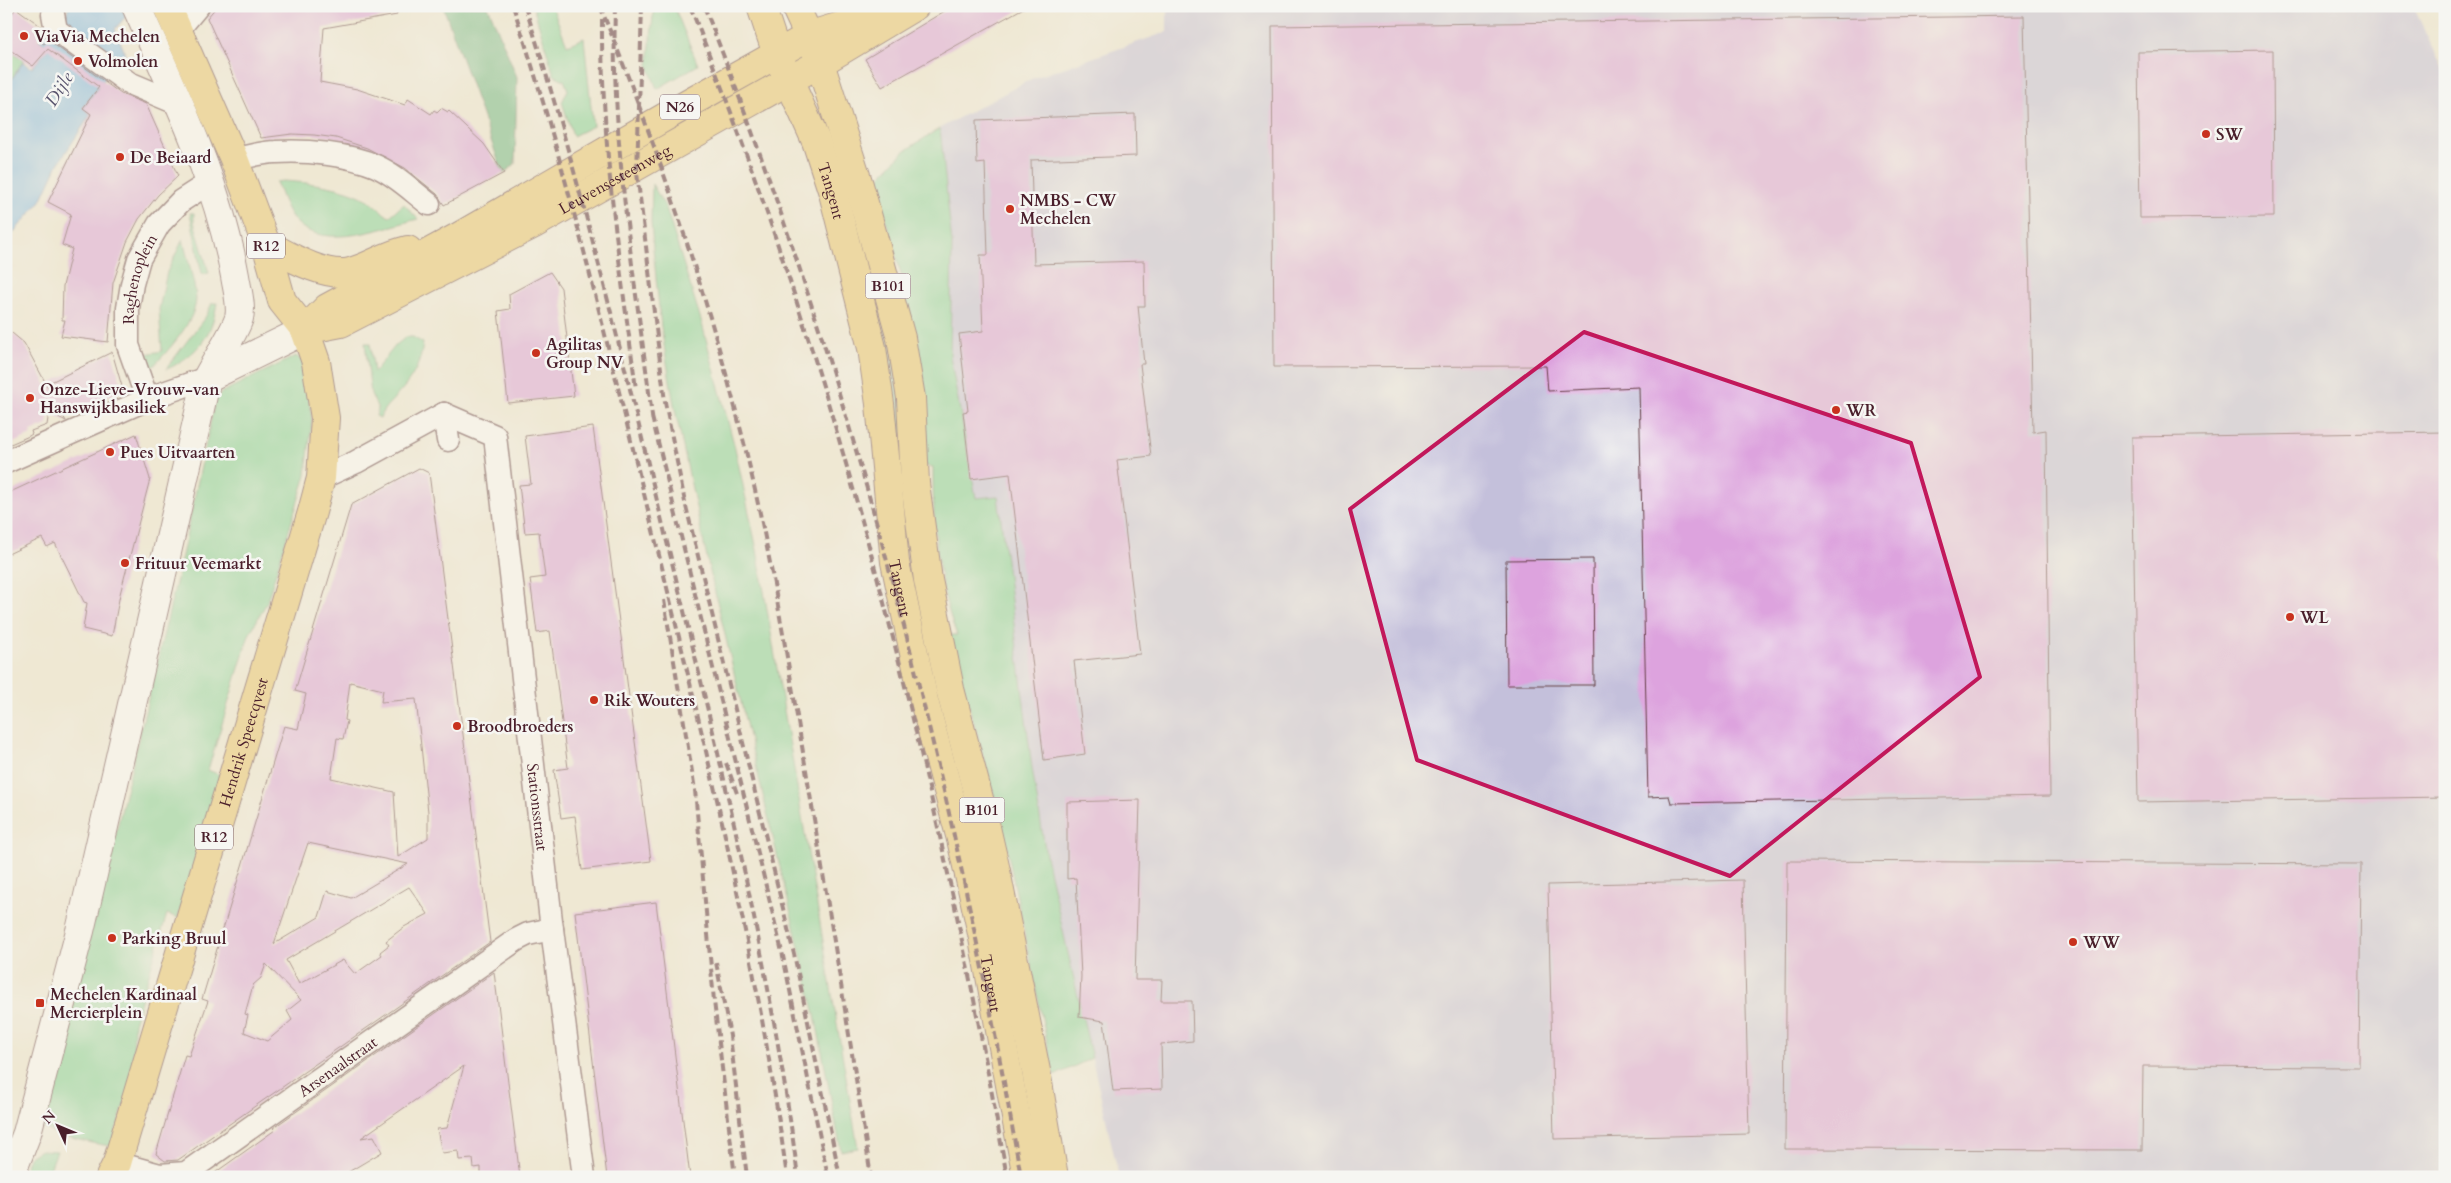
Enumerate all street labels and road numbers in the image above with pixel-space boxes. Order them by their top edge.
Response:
road number: N26 [660,94,700,120]
street label: Leuvensesteenweg [555,139,675,220]
street label: Tangent [812,160,849,222]
street label: Raghenoplein [118,230,163,325]
road number: R12 [247,234,285,258]
road number: B101 [866,274,910,298]
street label: Tangent [883,557,916,619]
street label: Hendrik Speecqvest [214,675,274,810]
street label: Stationsstraat [521,762,553,852]
road number: B101 [960,798,1004,822]
road number: R12 [195,824,233,850]
street label: Tangent [974,953,1006,1014]
street label: Arsenaalstraat [294,1031,382,1102]

